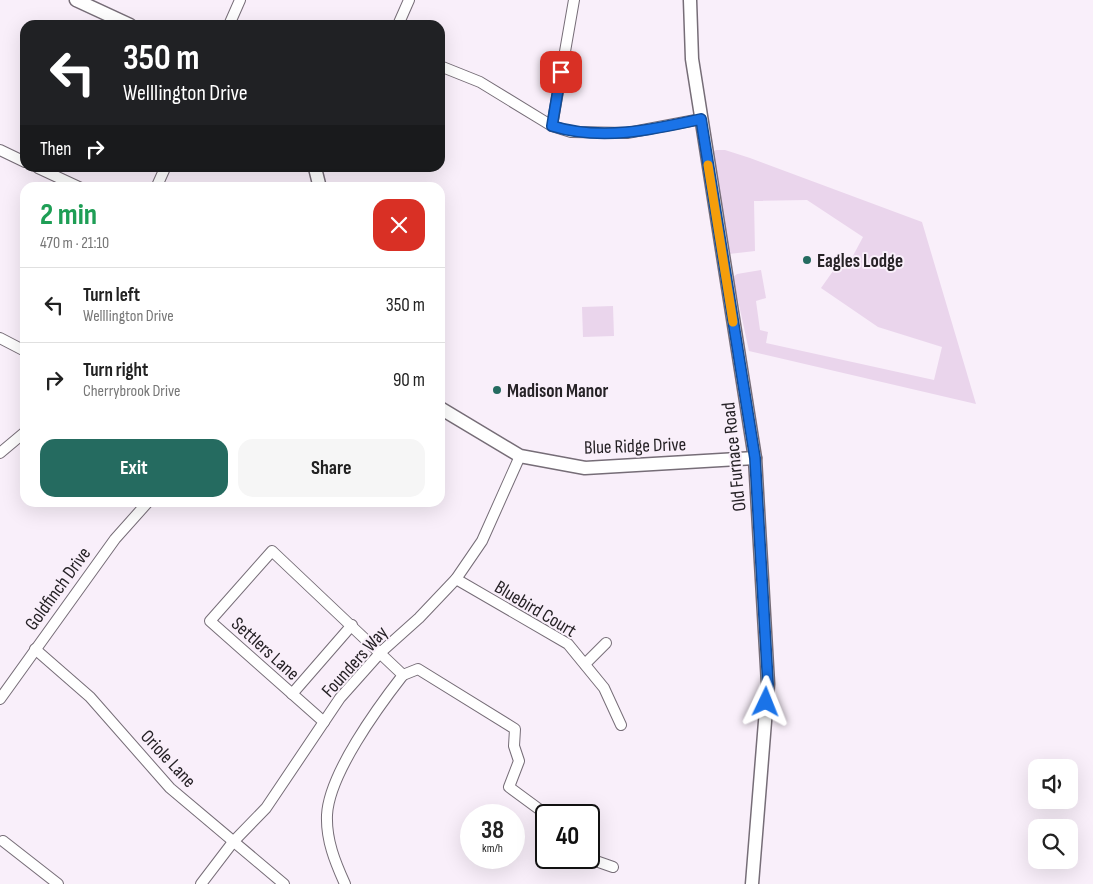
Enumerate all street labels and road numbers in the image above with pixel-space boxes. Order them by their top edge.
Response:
street label: Old Furnace Road [717,401,752,513]
street label: Blue Ridge Drive [584,433,687,460]
street label: Goldfinch Drive [20,543,96,635]
street label: Bluebird Court [490,576,581,643]
street label: Settlers Lane [226,613,304,686]
street label: Founders Way [317,621,393,702]
street label: Oriole Lane [135,725,200,793]

